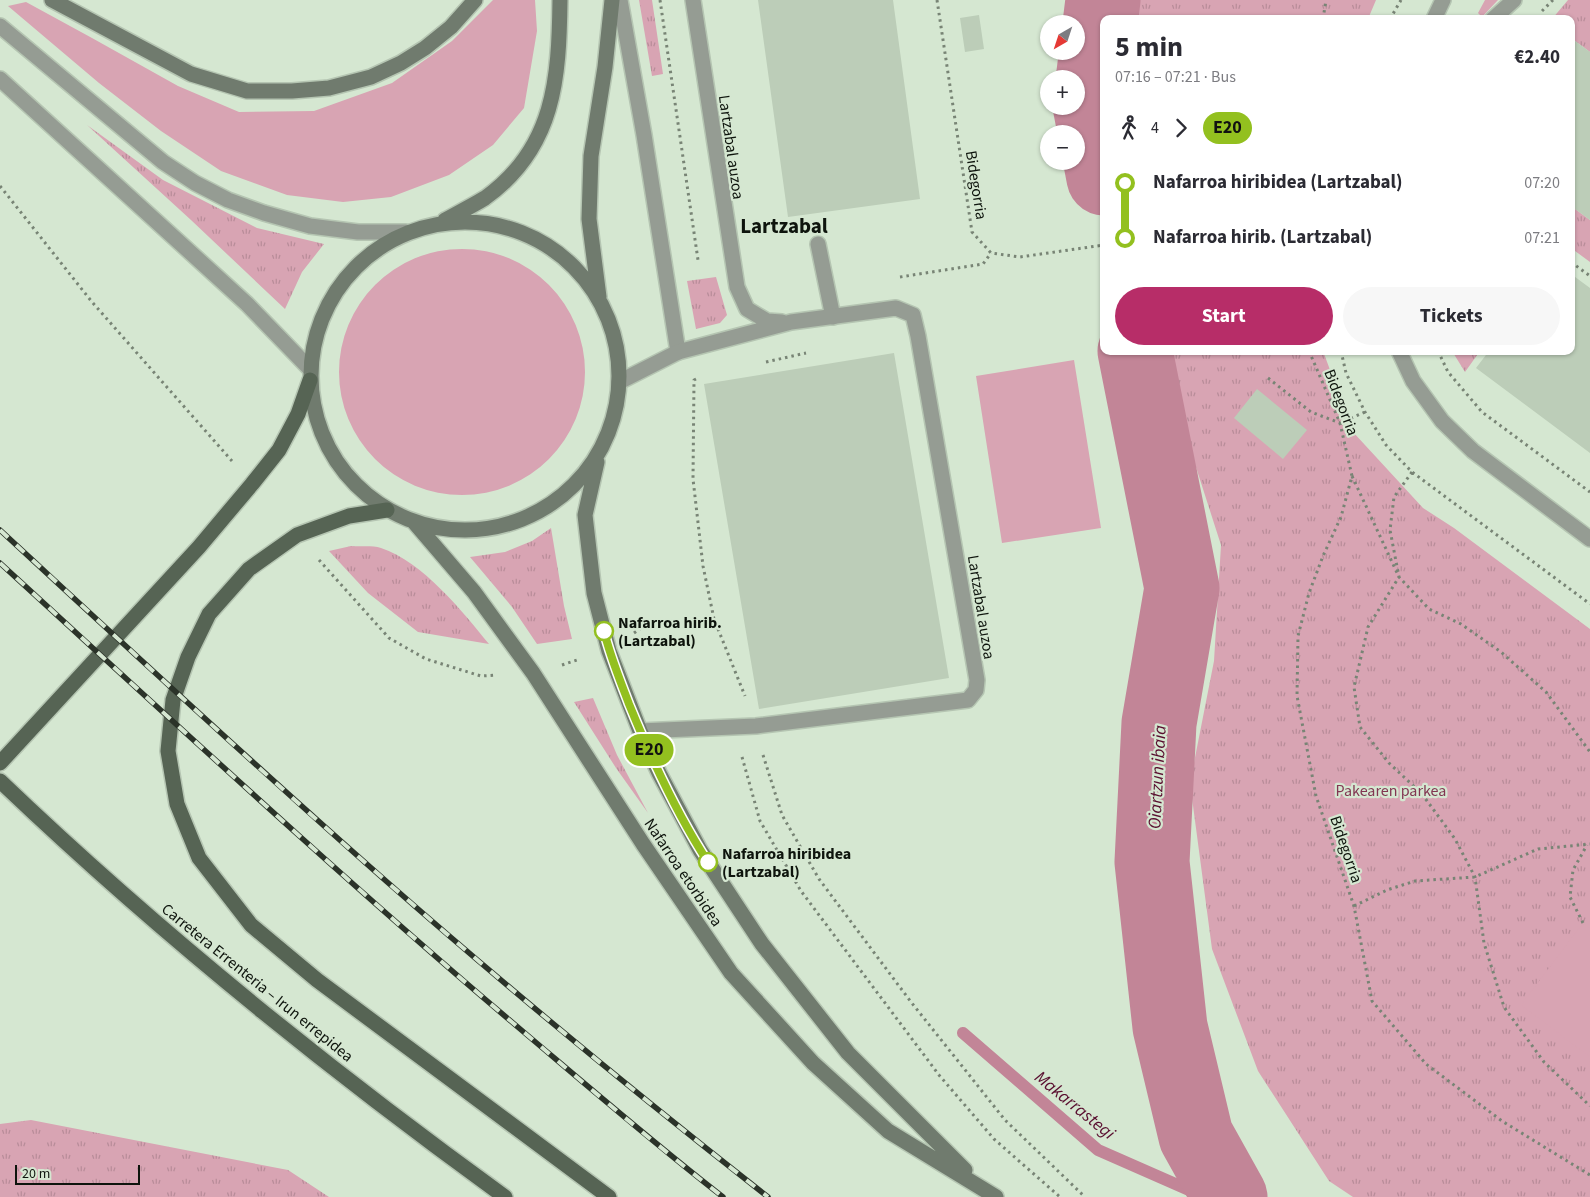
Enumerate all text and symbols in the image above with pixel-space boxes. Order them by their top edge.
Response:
north arrow [1040,15,1085,60]
map controls [1040,15,1085,170]
text: 5 min [1115,27,1183,67]
text: €2.40 [1514,44,1560,71]
text: 07:16 – 07:21 · Bus [1115,66,1236,88]
button: + [1040,70,1085,115]
street label: Lartzabal auzoa [713,94,749,201]
icon: walk [1115,114,1143,142]
icon: forward [1167,114,1195,142]
text: E20 [1213,115,1242,140]
text: 4 [1151,117,1159,139]
button: − [1040,125,1085,170]
street label: Bidegorria [960,149,992,221]
text: Nafarroa hiribidea (Lartzabal) [1153,169,1403,196]
text: 07:20 [1524,172,1560,194]
district label: Lartzabal [740,211,828,241]
text: Nafarroa hirib. (Lartzabal) [1153,224,1372,251]
text: 07:21 [1524,227,1560,249]
button: Start [1115,287,1333,345]
button: Tickets [1343,287,1560,345]
street label: Bidegorria [1318,366,1364,439]
street label: Lartzabal auzoa [962,553,1000,661]
place label: Nafarroa hirib. (Lartzabal) [618,612,722,652]
marker: Nafarroa hirib. (Lartzabal) [594,621,614,641]
water label: Oiartzun ibaia [1142,724,1173,830]
line badge: E20 [620,734,678,766]
text: E20 [635,737,663,762]
park label: Pakearen parkea [1336,780,1446,802]
street label: Bidegorria [1324,813,1368,886]
street label: Nafarroa etorbidea [639,814,728,931]
place label: Nafarroa hiribidea (Lartzabal) [722,843,851,883]
marker: Nafarroa hiribidea (Lartzabal) [698,852,718,872]
street label: Carretera Errenteria – Irun errepidea [157,898,358,1067]
water label: Makarrastegi [1029,1065,1121,1146]
scale bar [15,1162,140,1185]
text: 20 m [22,1164,50,1184]

